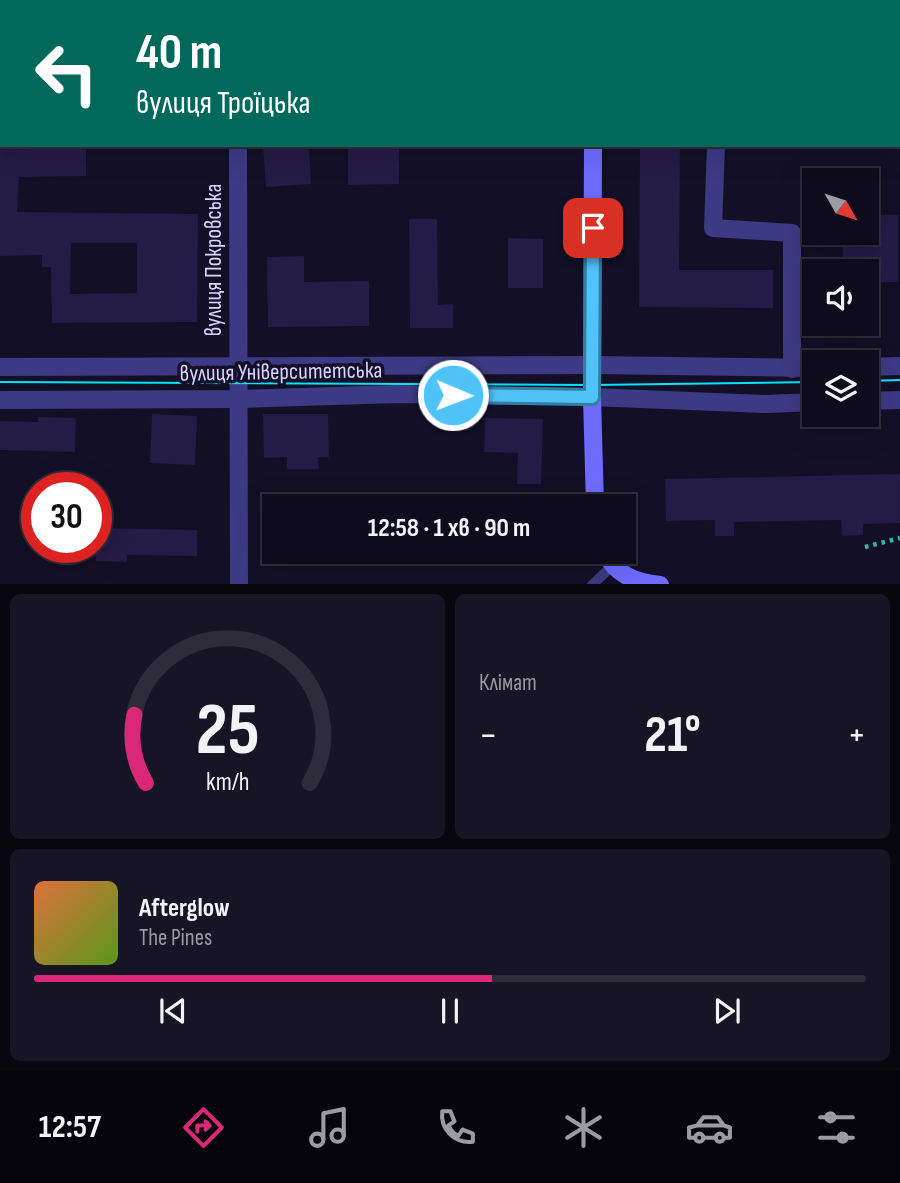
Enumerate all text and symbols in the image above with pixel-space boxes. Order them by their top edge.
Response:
text: 40 m [136,24,222,83]
icon: left [21,28,112,119]
text: вулиця Троїцька [136,84,311,123]
north arrow [802,168,878,245]
map controls [802,168,879,427]
street label: вулиця Покровська [200,184,228,336]
pin [563,198,623,258]
icon: arrive [574,209,612,247]
button: sound [802,259,879,336]
button: layers [802,350,879,427]
street label: вулиця Університетська [179,356,383,388]
position arrow [416,358,490,432]
speed limit sign: 30 [21,472,112,563]
text: 12:58 · 1 хв · 90 m [368,513,530,544]
text: Клімат [479,669,537,697]
text: 25 [196,687,259,775]
text: 21° [644,704,701,767]
text: − [479,713,498,758]
text: + [847,713,866,758]
text: km/h [206,766,249,797]
text: Afterglow [139,893,230,924]
text: The Pines [139,924,212,952]
icon: previous [154,992,192,1030]
icon: pause [431,992,469,1030]
icon: next [708,992,746,1030]
icon: directions [179,1103,228,1152]
icon: music [305,1103,354,1152]
icon: phone [432,1103,481,1152]
icon: climate [559,1103,608,1152]
icon: car [685,1103,734,1152]
icon: filters [812,1103,861,1152]
text: 12:57 [39,1108,101,1147]

